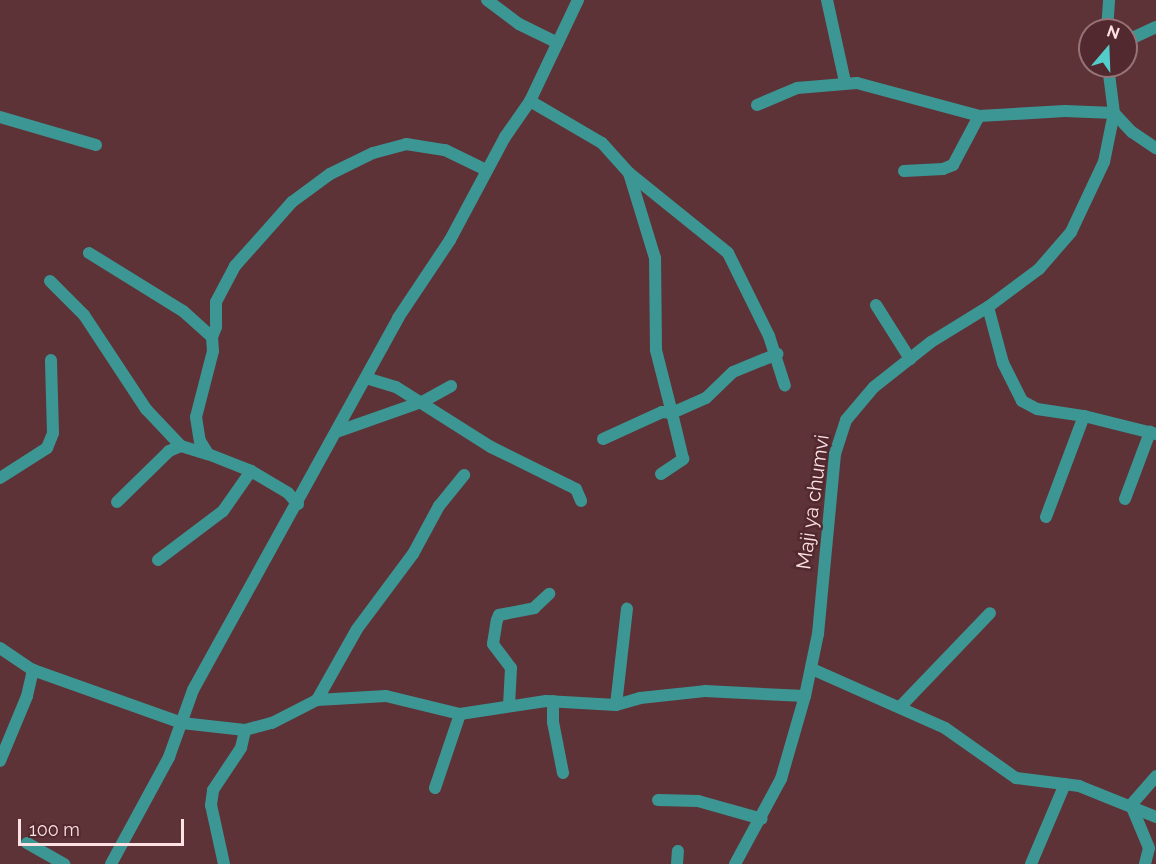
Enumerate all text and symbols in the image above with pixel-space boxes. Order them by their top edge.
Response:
north arrow [1078,18,1138,78]
text: N [1105,21,1122,43]
street label: Maji ya chumvi [792,433,834,571]
scale bar [21,807,188,845]
text: 100 m [29,819,80,840]

